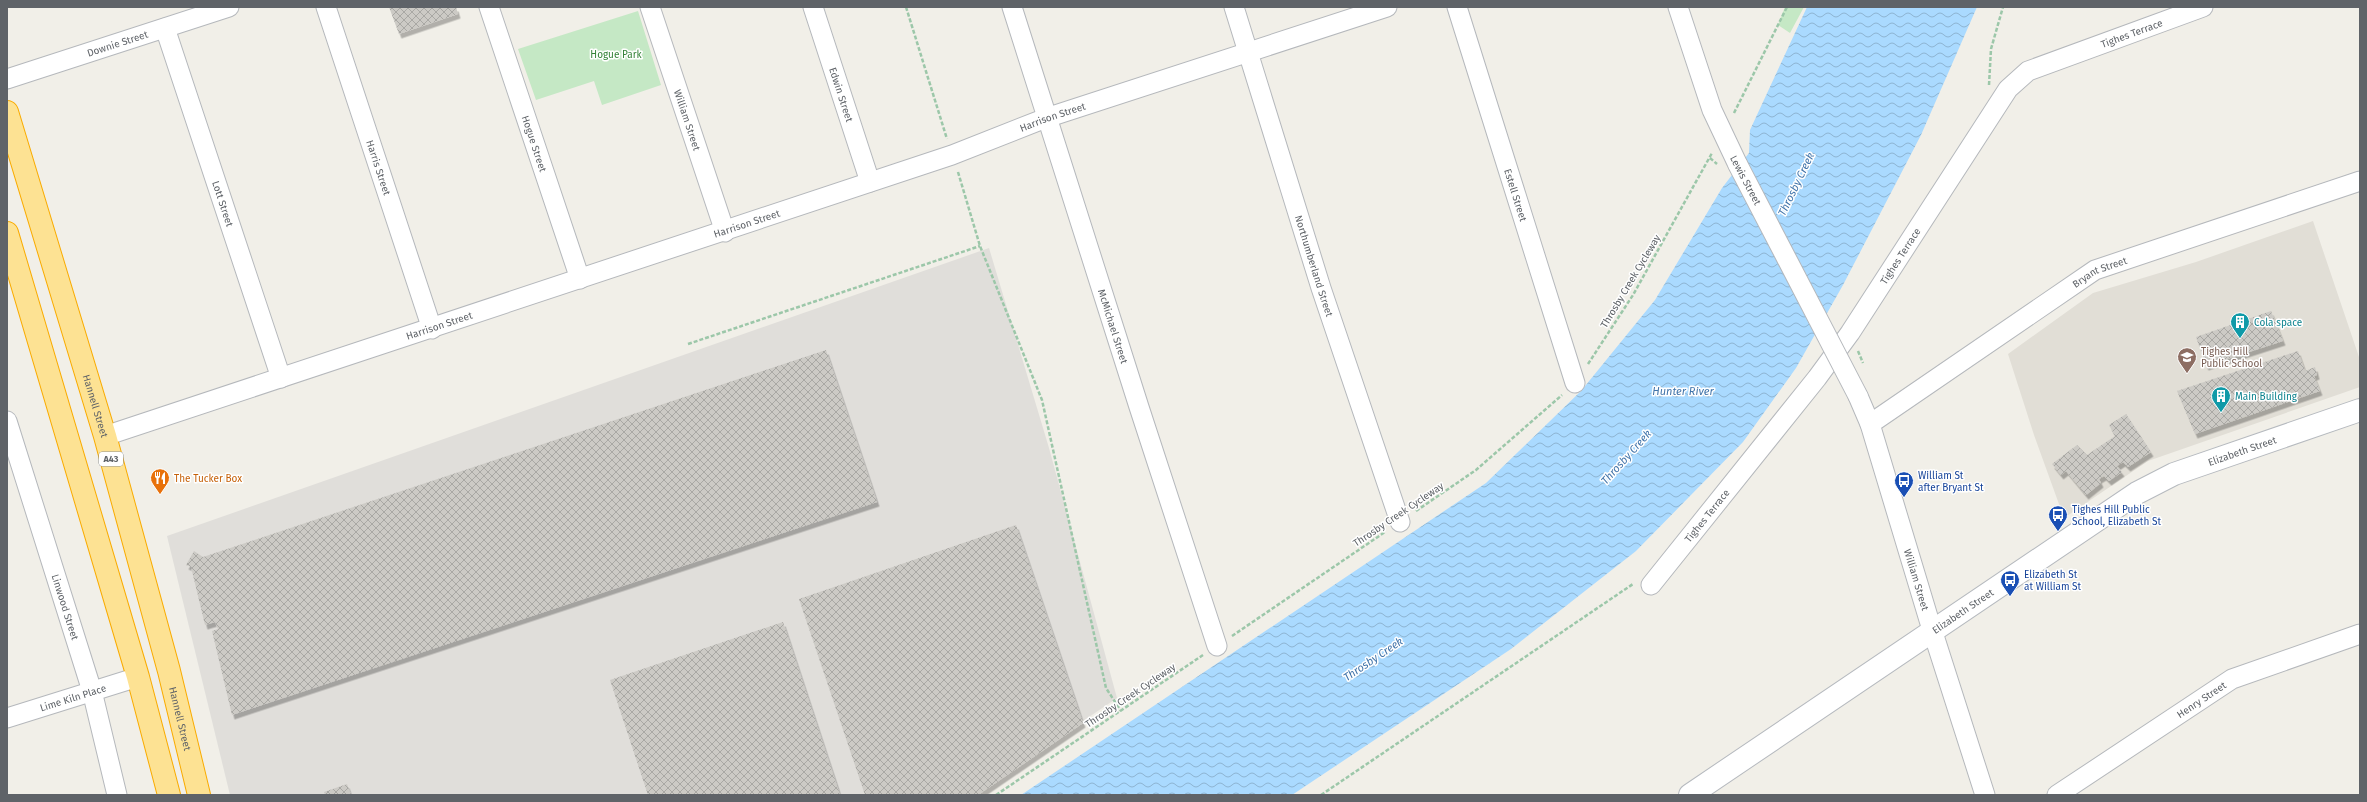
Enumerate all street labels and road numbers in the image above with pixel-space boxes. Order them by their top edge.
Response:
street label: Tighes Terrace [2099,17,2164,51]
street label: Downie Street [86,29,150,60]
street label: Edwin Street [826,66,855,124]
street label: William Street [671,88,703,153]
street label: Harrison Street [1018,100,1088,135]
street label: Hogue Street [519,114,549,174]
street label: Harris Street [363,139,393,197]
street label: Lewis Street [1727,154,1763,208]
street label: Estell Street [1501,167,1529,223]
street label: Lott Street [209,179,236,229]
street label: Harrison Street [712,207,782,241]
street label: Northumberland Street [1292,214,1335,319]
street label: Tighes Terrace [1878,226,1923,287]
street label: Throsby Creek Cycleway [1598,233,1663,330]
street label: Bryant Street [2070,255,2129,291]
street label: McMichael Street [1095,288,1130,366]
street label: Harrison Street [405,309,474,343]
street label: Hannell Street [80,373,110,439]
street label: Elizabeth Street [2207,434,2278,469]
road number: A43 [99,452,123,466]
street label: Throsby Creek Cycleway [1351,480,1446,550]
street label: Tighes Terrace [1683,487,1732,545]
street label: William Street [1901,548,1931,612]
street label: Linwood Street [49,573,81,642]
street label: Elizabeth Street [1930,586,1996,637]
street label: Throsby Creek Cycleway [1083,661,1178,731]
street label: Henry Street [2175,679,2229,721]
street label: Lime Kiln Place [39,682,108,714]
street label: Hannell Street [166,686,193,752]

